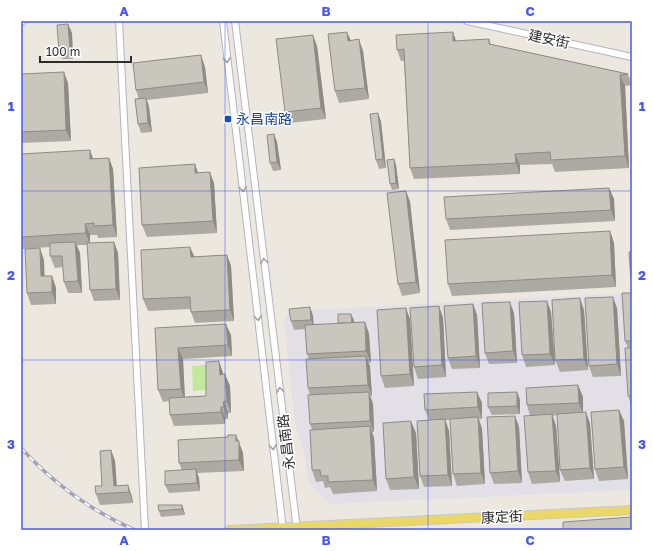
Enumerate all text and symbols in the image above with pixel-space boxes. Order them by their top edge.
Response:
text: A [119,3,129,19]
text: B [321,3,331,19]
text: C [525,3,535,19]
street label: 建安街 [527,26,571,51]
scale bar [40,38,131,64]
text: 100 m [46,44,80,59]
one-way arrow [223,57,232,63]
text: 1 [8,98,15,114]
text: 1 [639,98,646,114]
place label: 永昌南路 [236,110,292,127]
marker: 永昌南路 [223,114,233,124]
one-way arrow [238,186,247,192]
one-way arrow [260,258,269,264]
text: 2 [7,267,15,283]
text: 2 [638,267,646,283]
one-way arrow [253,315,262,321]
one-way arrow [276,387,285,393]
street label: 永昌南路 [274,413,297,471]
text: 3 [7,436,15,452]
text: 3 [638,436,646,452]
one-way arrow [268,444,277,450]
street label: 康定街 [481,507,523,526]
text: A [119,532,129,548]
text: B [321,532,331,548]
text: C [525,532,535,548]

